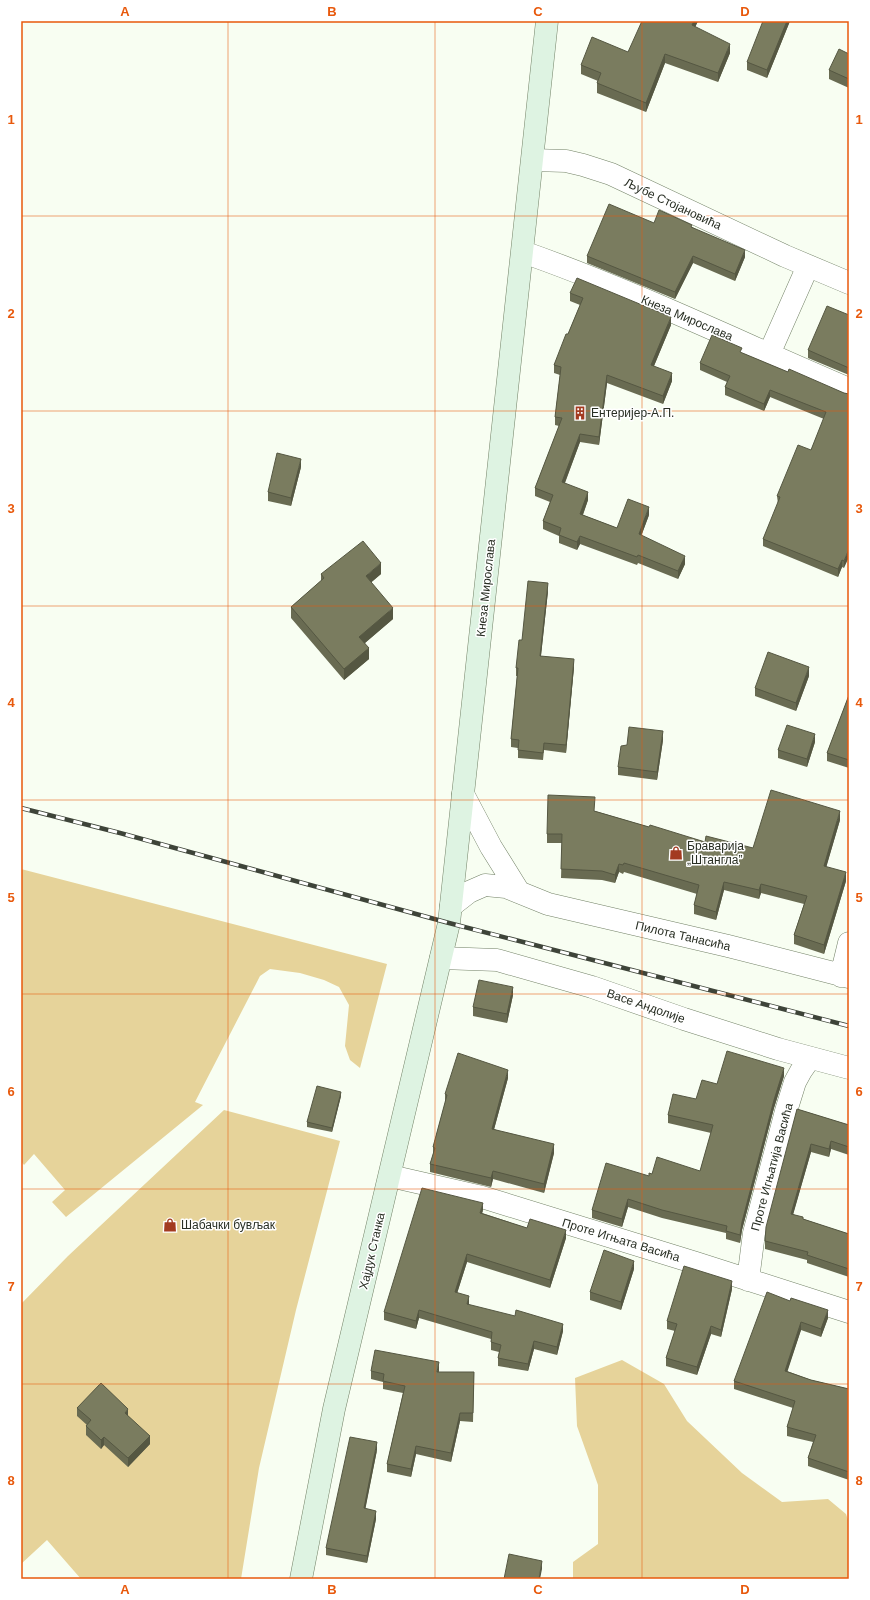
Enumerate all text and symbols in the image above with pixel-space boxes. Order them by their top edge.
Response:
text: A [120,4,130,19]
text: B [327,4,337,19]
text: C [533,4,543,19]
text: D [740,4,750,19]
text: 1 [7,112,15,127]
text: 1 [855,112,863,127]
street label: Љубе Стојановића [622,175,724,233]
street label: Кнеза Мирослава [639,292,735,344]
text: 2 [7,306,15,321]
text: 2 [855,306,863,321]
building icon: Ентеријер-А.П. [572,405,588,421]
place label: Ентеријер-А.П. [591,406,674,420]
text: 3 [7,501,15,516]
text: 3 [855,501,863,516]
street label: Кнеза Мирослава [474,538,498,638]
text: 4 [7,695,15,710]
text: 4 [855,695,863,710]
place label: Браварија „Штангла” [687,839,744,867]
shop icon: Браварија „Штангла” [668,845,684,861]
text: 5 [7,890,15,905]
text: 5 [855,890,863,905]
street label: Пилота Танасића [634,918,732,954]
street label: Васе Андолије [605,986,687,1026]
text: 6 [7,1084,15,1099]
text: 6 [855,1084,863,1099]
street label: Проте Игњатија Васића [748,1101,796,1232]
street label: Хајдук Станка [356,1211,388,1291]
street label: Проте Игњата Васића [560,1215,682,1265]
shop icon: Шабачки бувљак [162,1217,178,1233]
place label: Шабачки бувљак [181,1218,276,1232]
text: 7 [7,1279,15,1294]
text: 7 [855,1279,863,1294]
text: 8 [7,1473,15,1488]
text: 8 [855,1473,863,1488]
text: A [120,1582,130,1597]
text: B [327,1582,337,1597]
text: C [533,1582,543,1597]
text: D [740,1582,750,1597]

